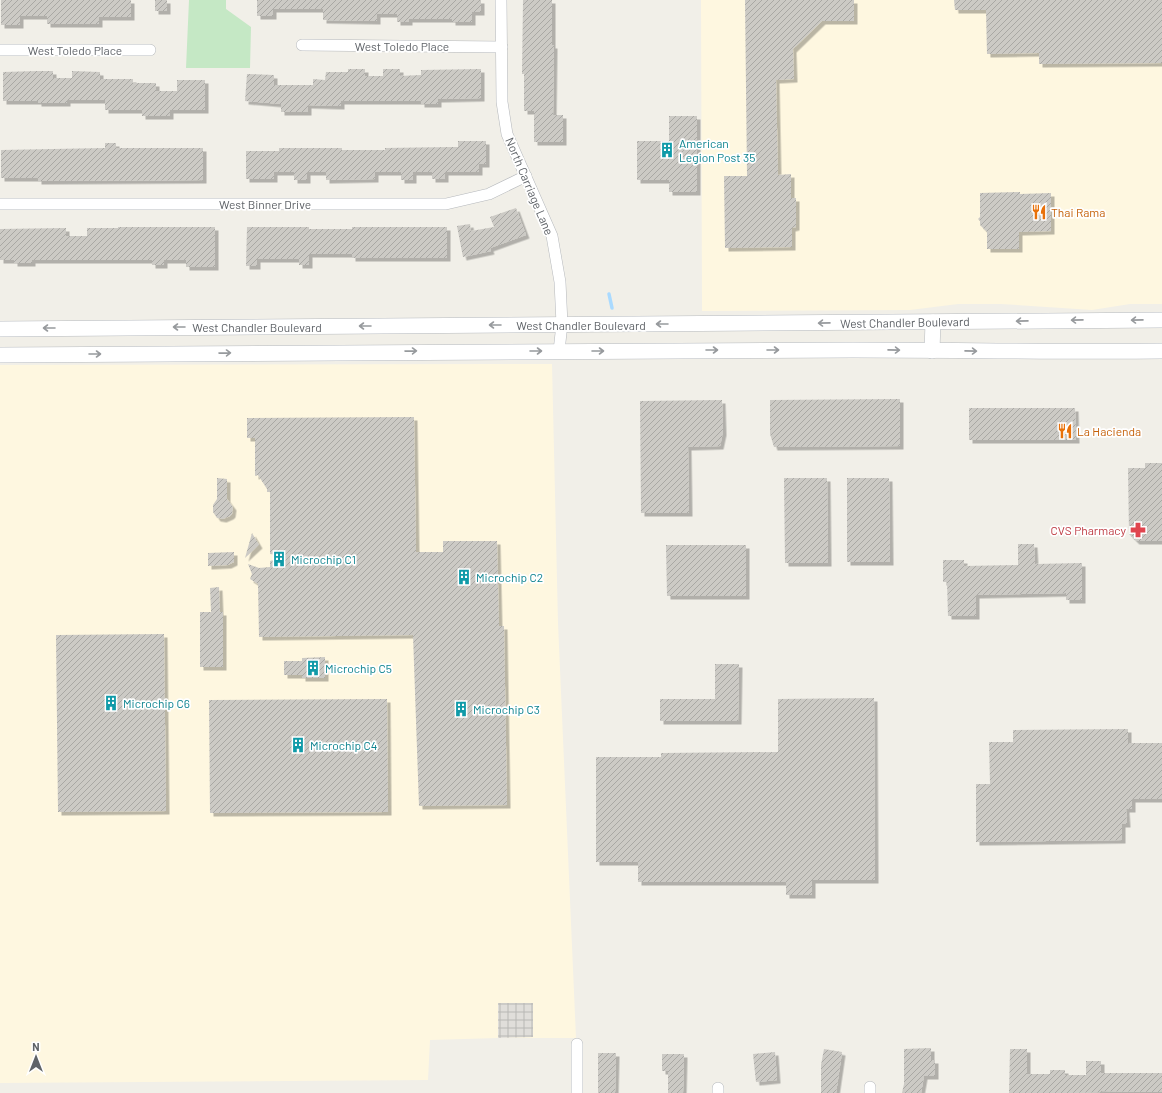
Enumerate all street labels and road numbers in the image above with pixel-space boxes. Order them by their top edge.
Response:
street label: West Toledo Place [355,39,449,53]
street label: West Toledo Place [28,43,122,57]
street label: North Carriage Lane [503,135,557,237]
street label: West Binner Drive [219,197,311,211]
street label: West Chandler Boulevard [840,314,970,330]
street label: West Chandler Boulevard [516,318,646,332]
street label: West Chandler Boulevard [192,320,322,334]

